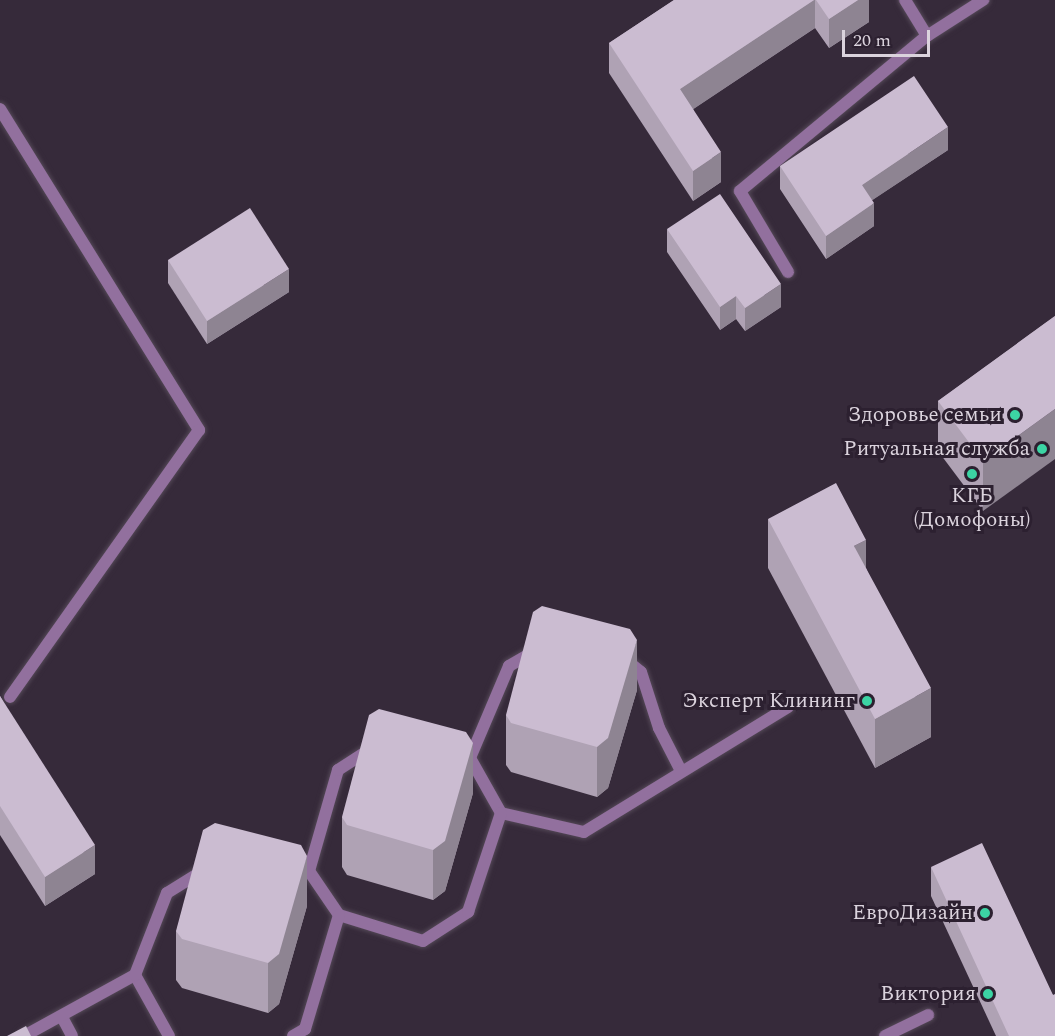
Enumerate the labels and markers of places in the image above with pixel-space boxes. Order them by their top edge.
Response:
place label: Здоровье семьи [848,402,1002,428]
marker: Здоровье семьи [1006,406,1024,424]
place label: Ритуальная служба [843,436,1030,462]
marker: Ритуальная служба [1035,442,1049,456]
marker: КГБ (Домофоны) [965,467,979,481]
place label: КГБ (Домофоны) [914,483,1030,533]
place label: Эксперт Клининг [682,688,855,714]
marker: Эксперт Клининг [860,694,874,708]
place label: ЕвроДизайн [852,900,973,926]
marker: ЕвроДизайн [978,906,992,920]
place label: Виктория [880,981,976,1007]
marker: Виктория [981,987,995,1001]

